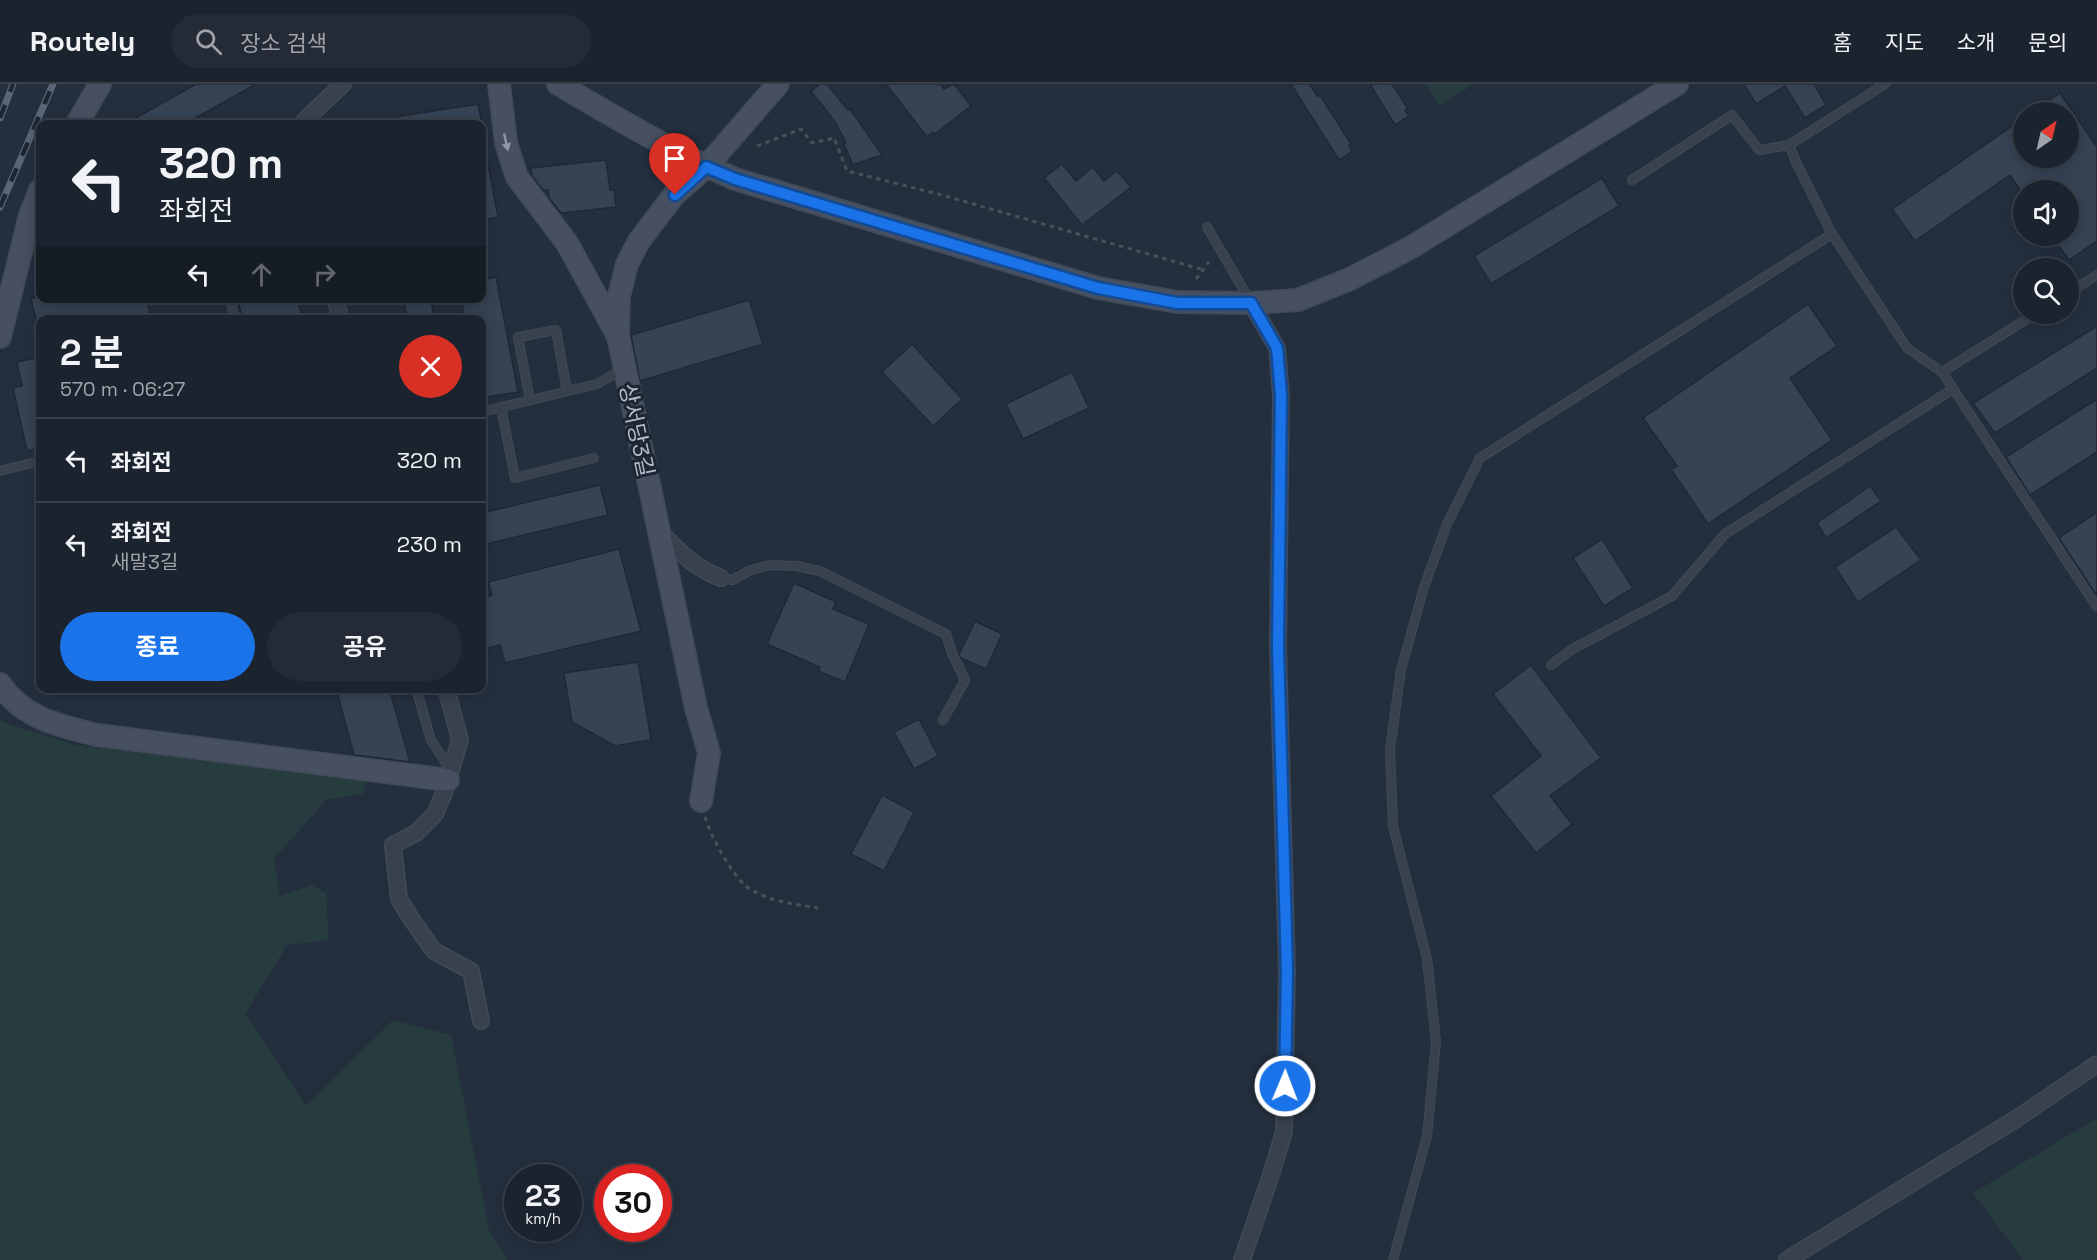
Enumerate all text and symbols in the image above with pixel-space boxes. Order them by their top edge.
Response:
search box [171,14,591,68]
text: Routely [30,23,135,59]
icon: search [192,25,225,58]
text: 장소 검색 [240,29,327,57]
text: 홈 [1833,29,1852,56]
text: 지도 [1885,29,1924,56]
text: 소개 [1957,29,1995,56]
text: 문의 [2028,29,2067,56]
north arrow [2013,102,2079,168]
map controls [2013,102,2079,324]
one-way arrow [502,133,512,151]
pin [649,133,700,195]
text: 320 m [159,137,283,190]
icon: arrive [658,142,691,175]
icon: left [60,144,138,222]
button: sound [2013,180,2079,246]
text: 좌회전 [159,193,234,228]
icon: left [182,258,215,291]
icon: ahead [245,258,278,291]
icon: right [308,258,341,291]
button: search [2013,258,2079,324]
text: 2 분 [60,330,124,376]
button: close [399,335,462,398]
text: 570 m · 06:27 [60,376,185,402]
street label: 상서당3길 [614,381,660,479]
icon: left [60,444,93,477]
text: 320 m [397,446,462,474]
text: 좌회전 [111,448,172,476]
text: 좌회전 [111,518,172,546]
icon: left [60,528,93,561]
text: 230 m [397,530,462,558]
text: 새말3길 [111,549,178,575]
button: 종료 [60,612,255,681]
button: 공유 [267,612,462,681]
position arrow [1253,1054,1317,1118]
speed limit sign: 30 [594,1164,672,1242]
text: 23 [525,1176,561,1215]
text: km/h [525,1209,561,1228]

